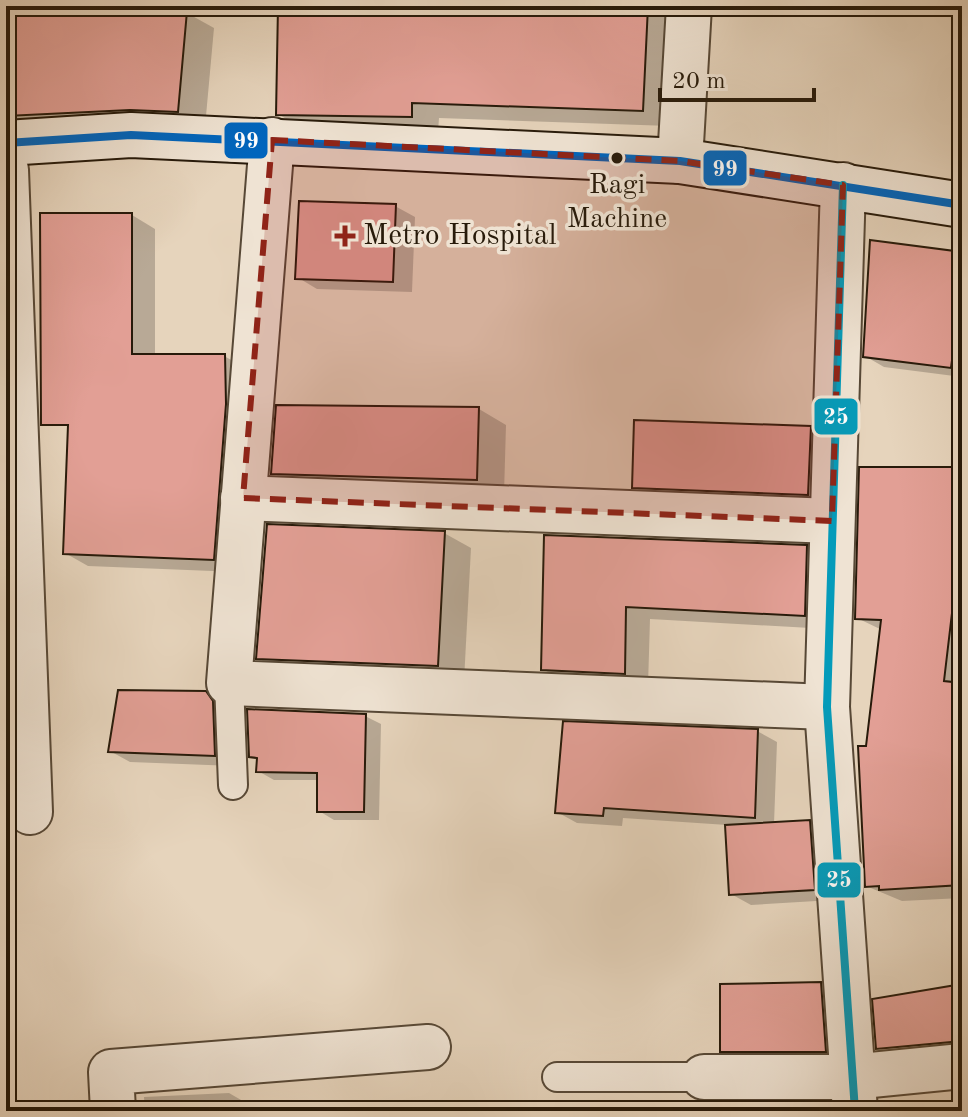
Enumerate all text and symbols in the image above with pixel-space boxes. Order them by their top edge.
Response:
scale bar [660,52,814,102]
text: 20 m [672,70,726,94]
line badge: 99 [223,121,269,160]
text: 99 [233,131,259,153]
line badge: 99 [702,149,748,187]
marker: Ragi Machine [609,150,625,166]
text: 99 [712,159,738,181]
place label: Ragi Machine [567,172,667,234]
place label: Metro Hospital [363,221,557,251]
marker: Metro Hospital [334,225,356,247]
line badge: 25 [813,397,859,436]
text: 25 [823,407,849,429]
line badge: 25 [816,861,862,899]
text: 25 [826,870,852,892]

